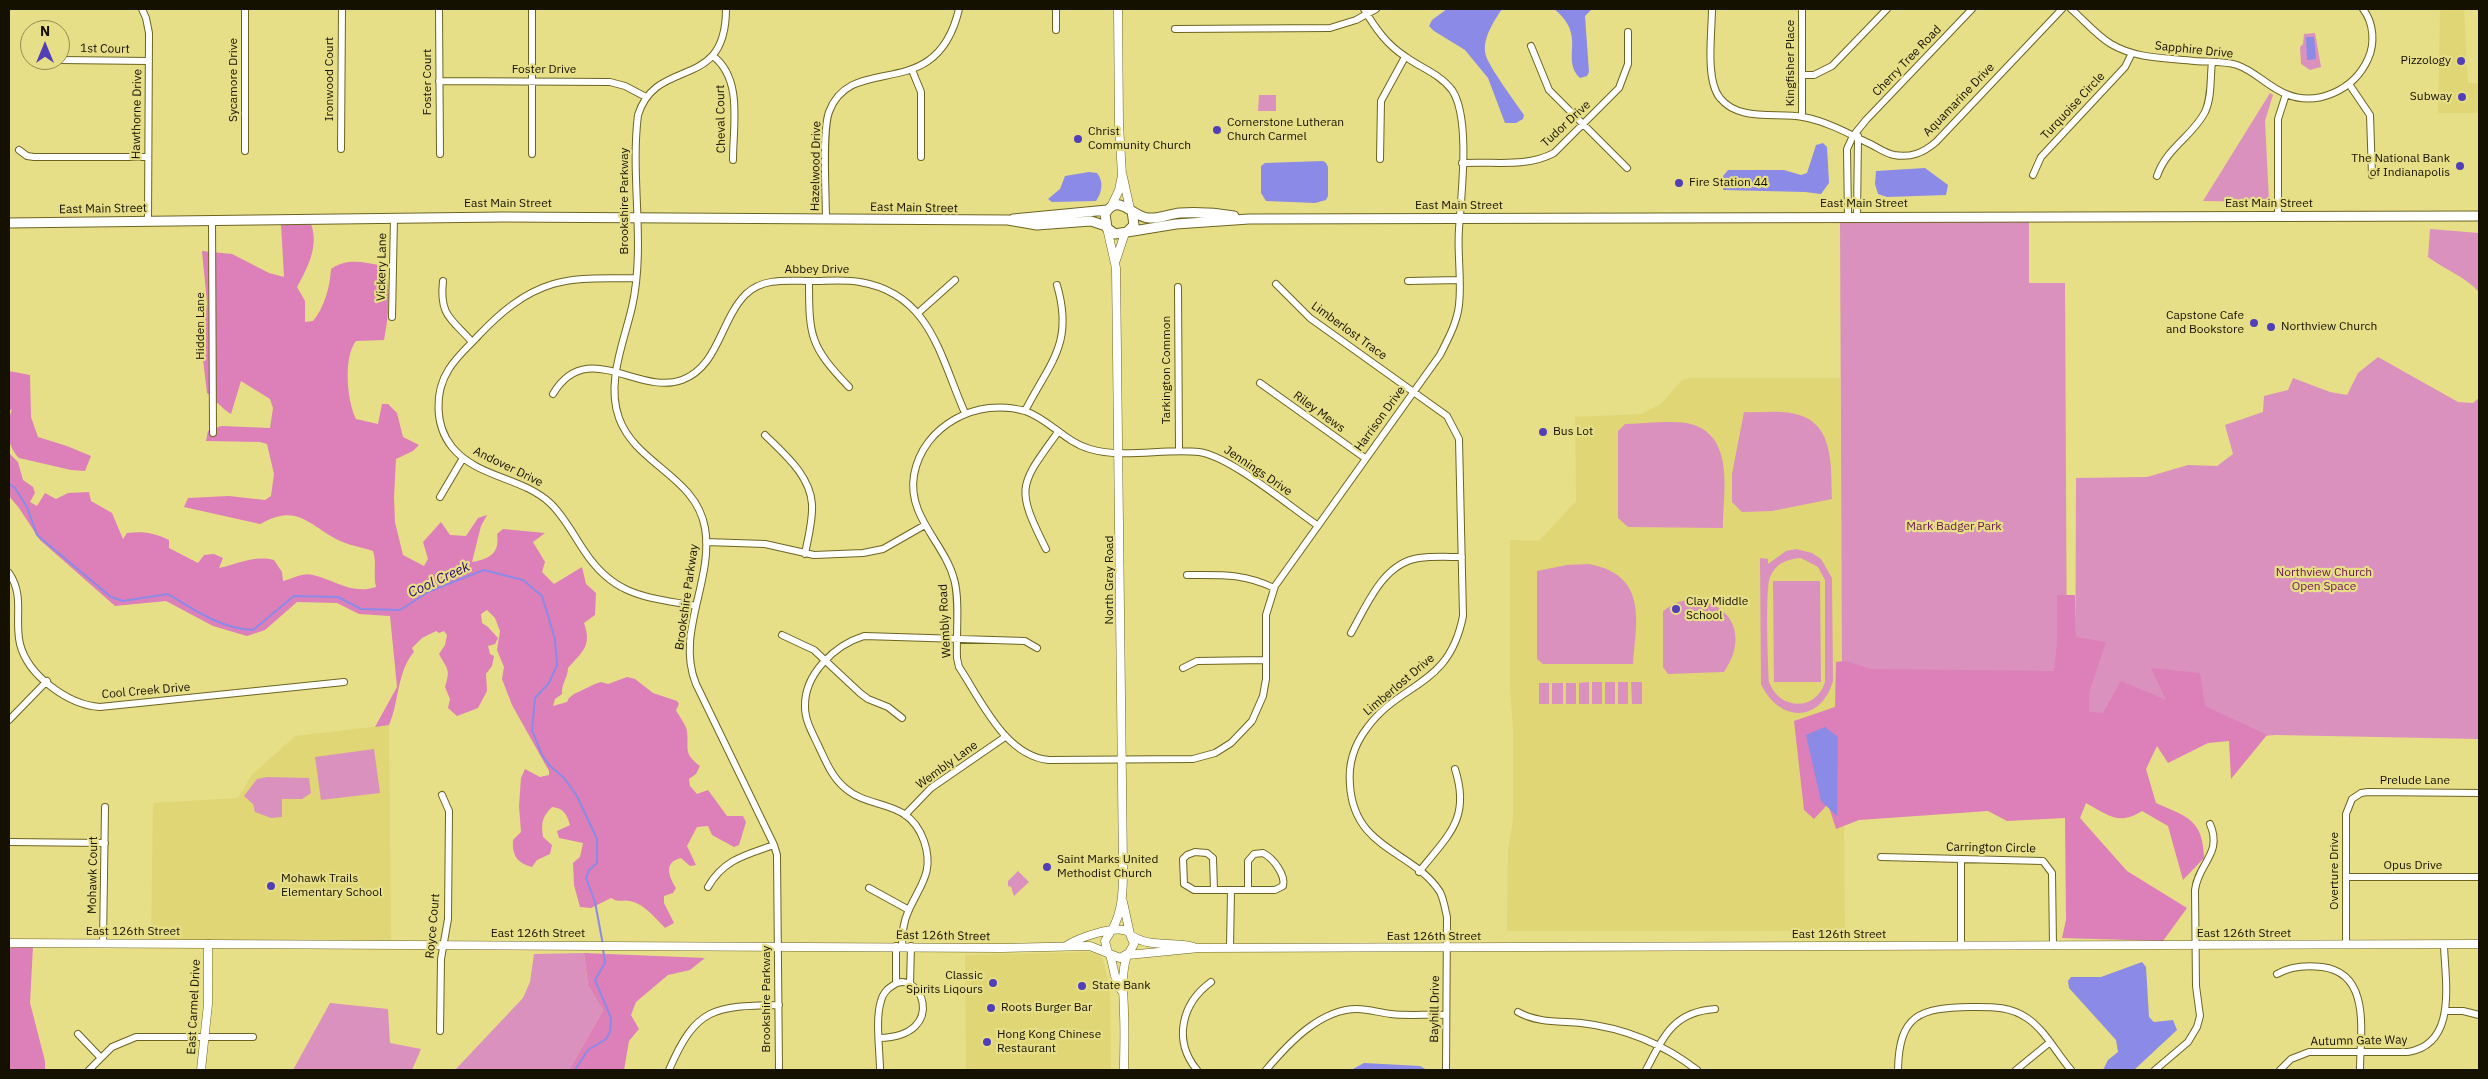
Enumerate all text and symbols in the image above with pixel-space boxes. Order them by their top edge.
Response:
north arrow [20,20,70,70]
street label: Kingfisher Place [1784,20,1798,106]
text: N [40,22,50,40]
street label: Cherry Tree Road [1870,23,1944,99]
street label: Ironwood Court [323,37,337,121]
street label: Sycamore Drive [227,38,241,122]
street label: Sapphire Drive [2154,39,2234,61]
street label: 1st Court [80,41,130,57]
street label: Foster Court [421,49,435,115]
place label: Pizzology [2401,54,2451,68]
marker: Pizzology [2455,55,2467,67]
street label: Aquamarine Drive [1920,60,1998,140]
street label: Foster Drive [512,63,576,77]
street label: Hawthorne Drive [129,69,145,159]
street label: Turquoise Circle [2038,69,2108,143]
street label: Cheval Court [713,85,729,153]
place label: Subway [2410,90,2452,104]
marker: Subway [2456,91,2468,103]
street label: Tudor Drive [1538,98,1594,150]
place label: Cornerstone Lutheran Church Carmel [1227,116,1344,144]
street label: Hazelwood Drive [808,121,824,211]
marker: Cornerstone Lutheran Church Carmel [1211,124,1223,136]
place label: Christ Community Church [1088,125,1191,153]
marker: Christ Community Church [1072,133,1084,145]
street label: Brookshire Parkway [618,148,632,254]
place label: The National Bank of Indianapolis [2351,152,2450,180]
marker: The National Bank of Indianapolis [2454,160,2466,172]
place label: Fire Station 44 [1689,176,1768,190]
marker: Fire Station 44 [1673,177,1685,189]
street label: East Main Street [464,197,552,211]
street label: East Main Street [1820,197,1908,211]
street label: East Main Street [2225,197,2313,211]
street label: East Main Street [1415,199,1503,213]
street label: East Main Street [870,200,958,216]
street label: East Main Street [59,201,147,217]
street label: Vickery Lane [374,233,390,301]
street label: Abbey Drive [785,263,849,277]
street label: Hidden Lane [194,292,208,360]
street label: Limberlost Trace [1308,299,1390,363]
place label: Capstone Cafe and Bookstore [2166,309,2244,337]
street label: Tarkington Common [1160,316,1174,424]
marker: Capstone Cafe and Bookstore [2248,317,2260,329]
place label: Northview Church [2281,320,2377,334]
marker: Northview Church [2265,321,2277,333]
street label: Harrison Drive [1352,384,1408,454]
street label: Riley Mews [1290,388,1348,436]
place label: Bus Lot [1553,425,1593,439]
marker: Bus Lot [1537,426,1549,438]
street label: Jennings Drive [1221,443,1295,499]
street label: Andover Drive [471,444,545,490]
park label: Mark Badger Park [1906,520,2002,534]
street label: North Gray Road [1103,536,1117,624]
street label: Brookshire Parkway [672,543,702,651]
water label: Cool Creek [406,558,472,602]
park label: Northview Church Open Space [2276,566,2372,594]
street label: Wembly Road [936,584,954,658]
place label: Clay Middle School [1686,595,1748,623]
marker: Clay Middle School [1670,603,1682,615]
street label: Limberlost Drive [1361,651,1437,719]
street label: Cool Creek Drive [101,680,191,702]
street label: Wembly Lane [914,738,980,792]
street label: Prelude Lane [2380,774,2450,788]
street label: Overture Drive [2328,832,2342,910]
street label: Mohawk Court [85,836,101,914]
street label: Carrington Circle [1946,840,2036,856]
place label: Saint Marks United Methodist Church [1057,853,1158,881]
street label: Opus Drive [2384,859,2442,873]
marker: Saint Marks United Methodist Church [1041,861,1053,873]
place label: Mohawk Trails Elementary School [281,872,382,900]
marker: Mohawk Trails Elementary School [265,880,277,892]
street label: Royce Court [423,893,443,959]
street label: East 126th Street [86,925,180,939]
street label: East 126th Street [491,927,585,941]
street label: East 126th Street [2197,927,2291,941]
street label: East 126th Street [896,928,990,944]
street label: East 126th Street [1792,928,1886,942]
street label: East 126th Street [1387,930,1481,944]
street label: Brookshire Parkway [760,946,774,1052]
street label: East Carmel Drive [184,959,204,1055]
place label: Classic Spirits Liqours [906,969,983,997]
street label: Bayhill Drive [1427,975,1443,1043]
marker: Classic Spirits Liqours [987,977,999,989]
place label: State Bank [1092,979,1151,993]
marker: State Bank [1076,980,1088,992]
place label: Roots Burger Bar [1001,1001,1092,1015]
marker: Roots Burger Bar [985,1002,997,1014]
place label: Hong Kong Chinese Restaurant [997,1028,1101,1056]
street label: Autumn Gate Way [2310,1033,2408,1049]
marker: Hong Kong Chinese Restaurant [981,1036,993,1048]

